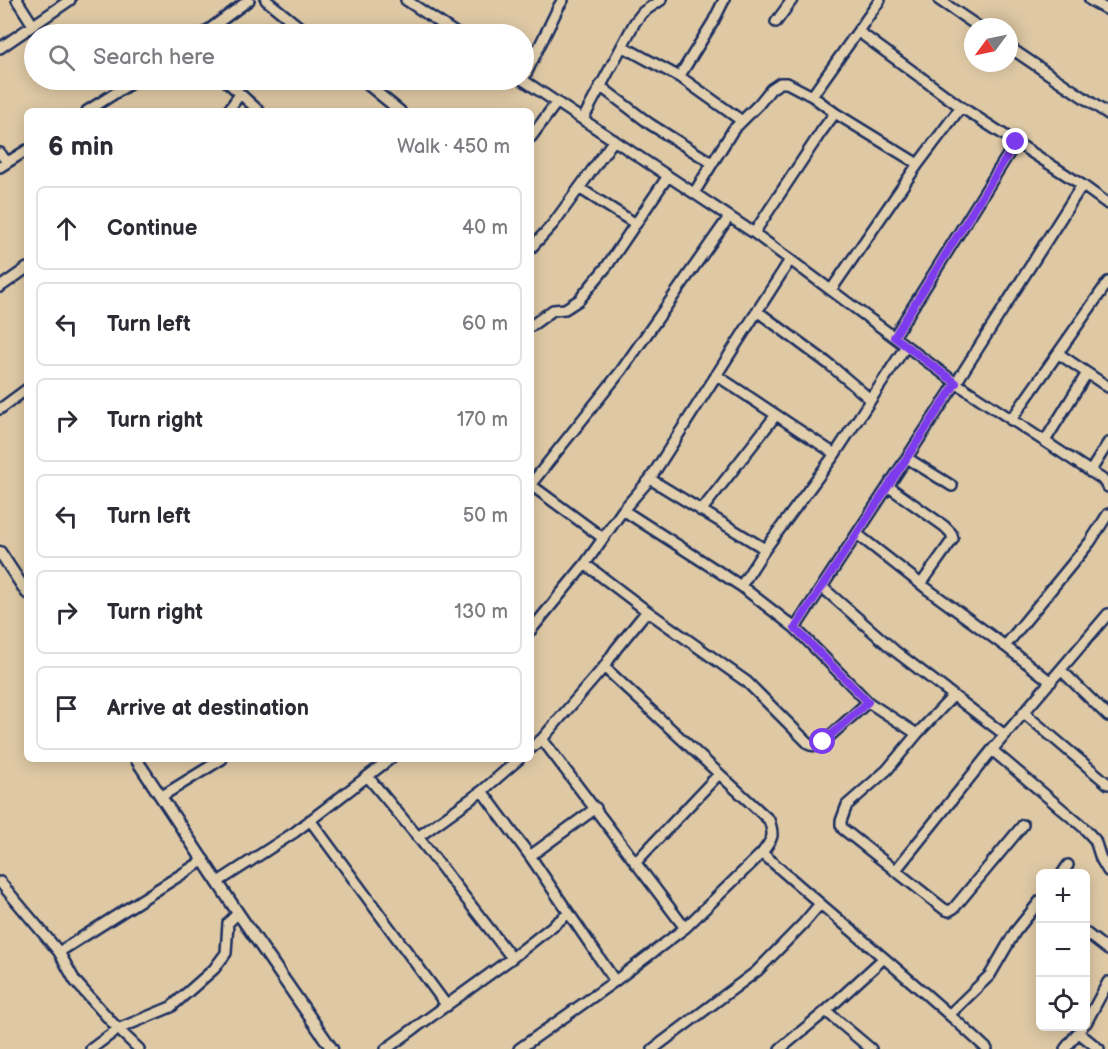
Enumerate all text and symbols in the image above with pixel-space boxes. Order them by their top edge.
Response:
north arrow [964,18,1018,72]
search box [24,24,534,90]
icon: search [45,41,78,74]
text: Search here [93,44,215,71]
route end [1002,128,1028,154]
text: 6 min [48,132,114,163]
text: Walk · 450 m [397,135,510,159]
icon: ahead [50,212,83,245]
text: Continue [107,215,197,242]
text: 40 m [462,216,508,240]
icon: left [50,308,83,341]
text: Turn left [107,311,191,338]
text: 60 m [462,312,508,336]
icon: right [50,404,83,437]
text: Turn right [107,407,203,434]
text: 170 m [457,408,508,432]
icon: left [50,500,83,533]
text: Turn left [107,503,191,530]
text: 50 m [463,504,508,528]
icon: right [50,596,83,629]
text: Turn right [107,599,203,626]
text: 130 m [454,600,508,624]
icon: arrive [50,692,83,725]
text: Arrive at destination [107,695,309,722]
route start [809,728,835,754]
map controls [1036,869,1090,1031]
button: + [1036,869,1090,923]
button: − [1036,923,1090,977]
button: locate [1036,977,1090,1031]

